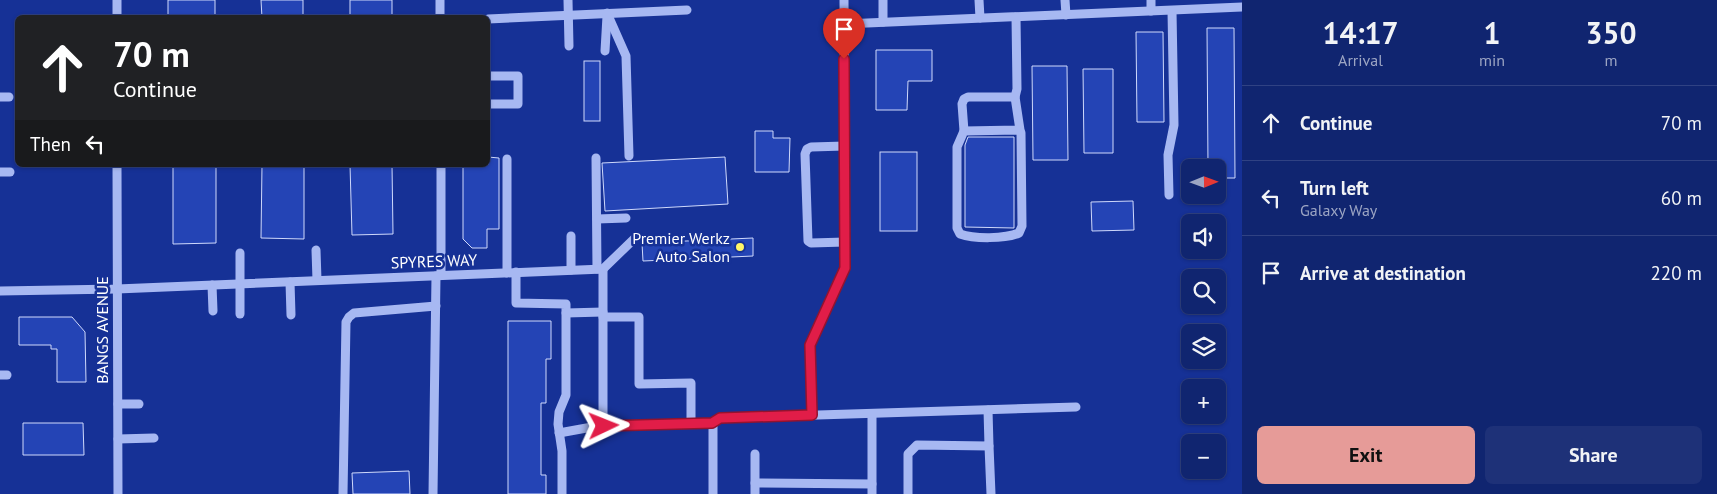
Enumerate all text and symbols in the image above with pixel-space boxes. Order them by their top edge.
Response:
pin [823,8,865,59]
text: 14:17 [1322,13,1399,52]
text: 1 [1484,13,1501,52]
text: 350 [1585,13,1637,52]
icon: arrive [830,15,858,43]
text: 70 m [113,31,190,77]
icon: ahead [30,35,95,100]
text: Arrival [1338,50,1383,70]
text: min [1479,50,1505,70]
text: m [1605,50,1618,70]
text: Continue [113,75,197,103]
icon: ahead [1257,109,1285,137]
text: Continue [1300,111,1372,135]
text: 70 m [1661,111,1702,135]
icon: left [81,130,109,158]
text: Then [30,132,71,156]
north arrow [1181,159,1226,204]
map controls [1181,159,1226,479]
text: Turn left [1300,176,1369,200]
icon: left [1257,184,1285,212]
text: 60 m [1661,186,1702,210]
text: Galaxy Way [1300,200,1377,220]
button: sound [1181,214,1226,259]
place label: Premier Werkz Auto Salon [632,228,730,266]
marker: Premier Werkz Auto Salon [734,241,746,253]
street label: SPYRES WAY [390,249,478,273]
icon: arrive [1257,259,1285,287]
text: Arrive at destination [1300,261,1466,285]
text: 220 m [1650,261,1702,285]
button: search [1181,269,1226,314]
street label: BANGS AVENUE [92,276,112,384]
button: layers [1181,324,1226,369]
button: + [1181,379,1226,424]
position arrow [577,399,629,451]
button: Exit [1257,426,1475,484]
button: Share [1485,426,1702,484]
button: − [1181,434,1226,479]

